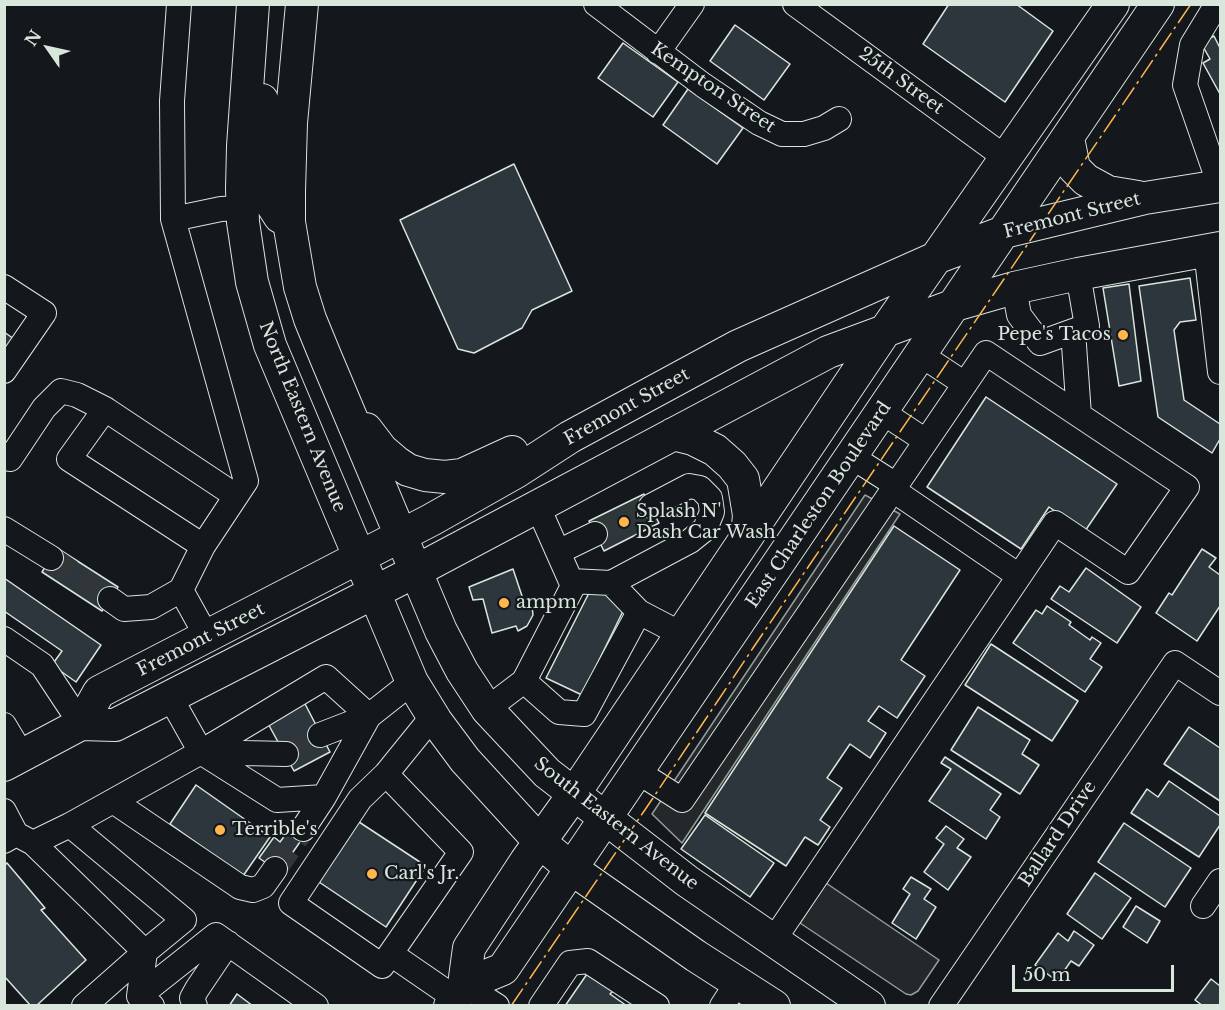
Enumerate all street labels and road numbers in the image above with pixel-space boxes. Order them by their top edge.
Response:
street label: Kempton Street [647,38,779,138]
street label: 25th Street [854,43,948,119]
street label: Fremont Street [1001,189,1143,243]
street label: North Eastern Avenue [254,319,350,515]
street label: Fremont Street [560,364,694,450]
street label: East Charleston Boulevard [742,398,896,612]
street label: Fremont Street [134,599,268,681]
street label: South Eastern Avenue [529,753,703,895]
street label: Ballard Drive [1015,777,1101,891]

